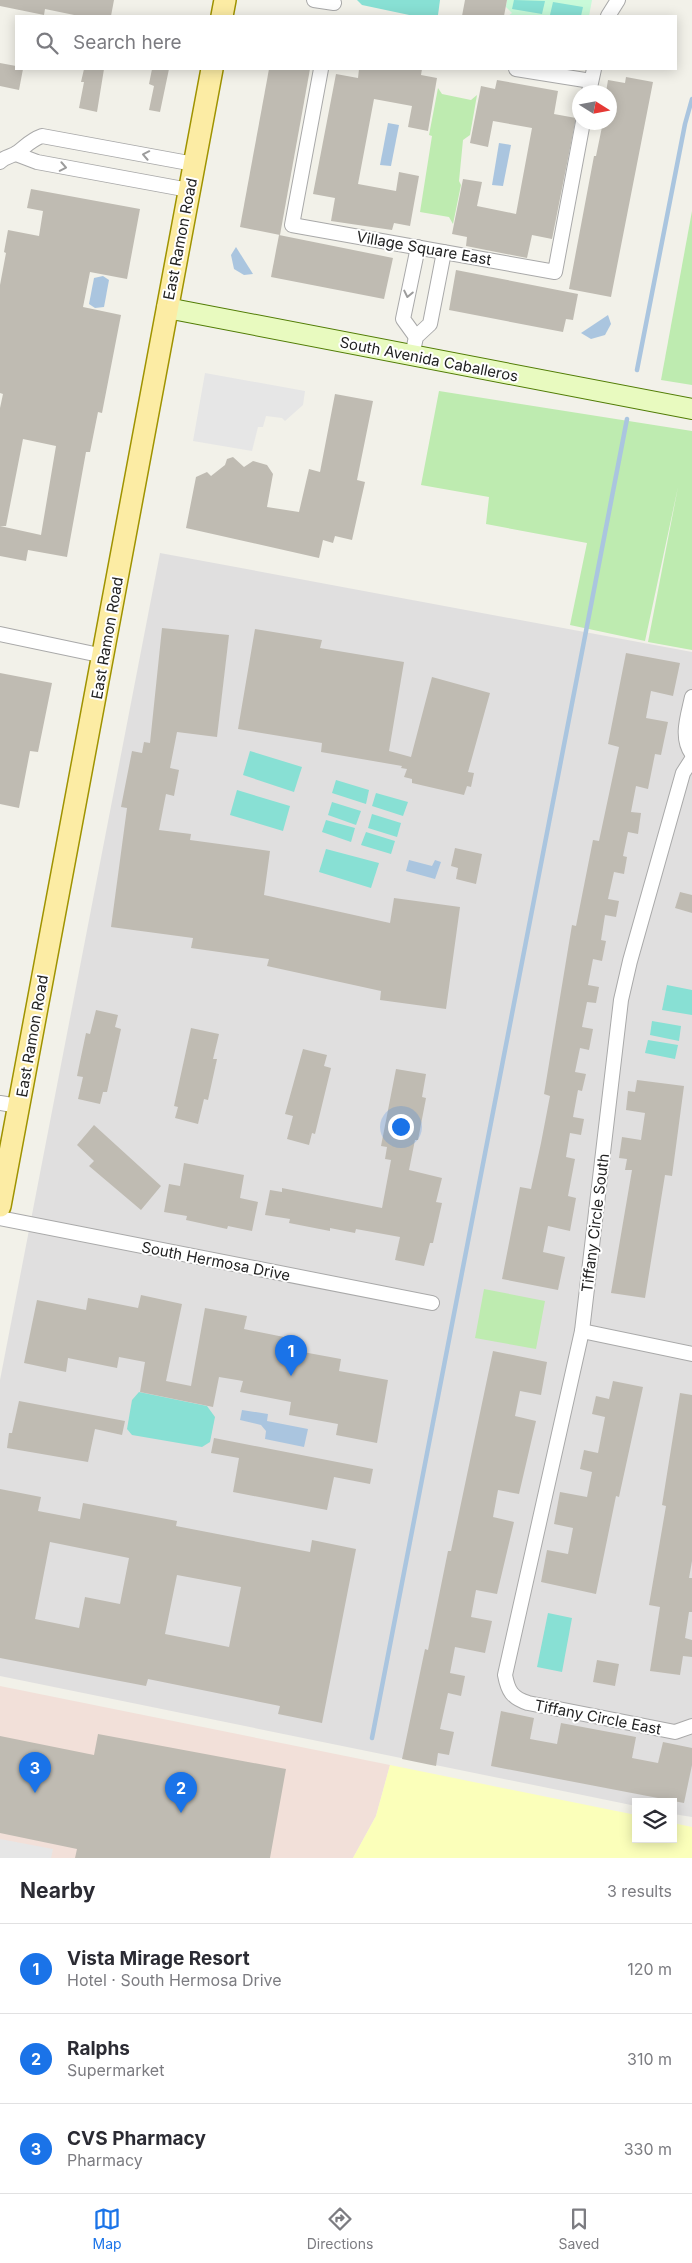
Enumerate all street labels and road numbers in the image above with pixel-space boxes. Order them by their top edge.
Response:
street label: East Ramon Road [159,176,201,302]
street label: Village Square East [355,227,493,269]
street label: South Avenida Caballeros [338,332,520,386]
street label: East Ramon Road [87,575,127,701]
street label: East Ramon Road [12,973,52,1099]
street label: Tiffany Circle South [577,1152,613,1294]
street label: South Hermosa Drive [140,1237,292,1285]
street label: Tiffany Circle East [533,1695,663,1739]

